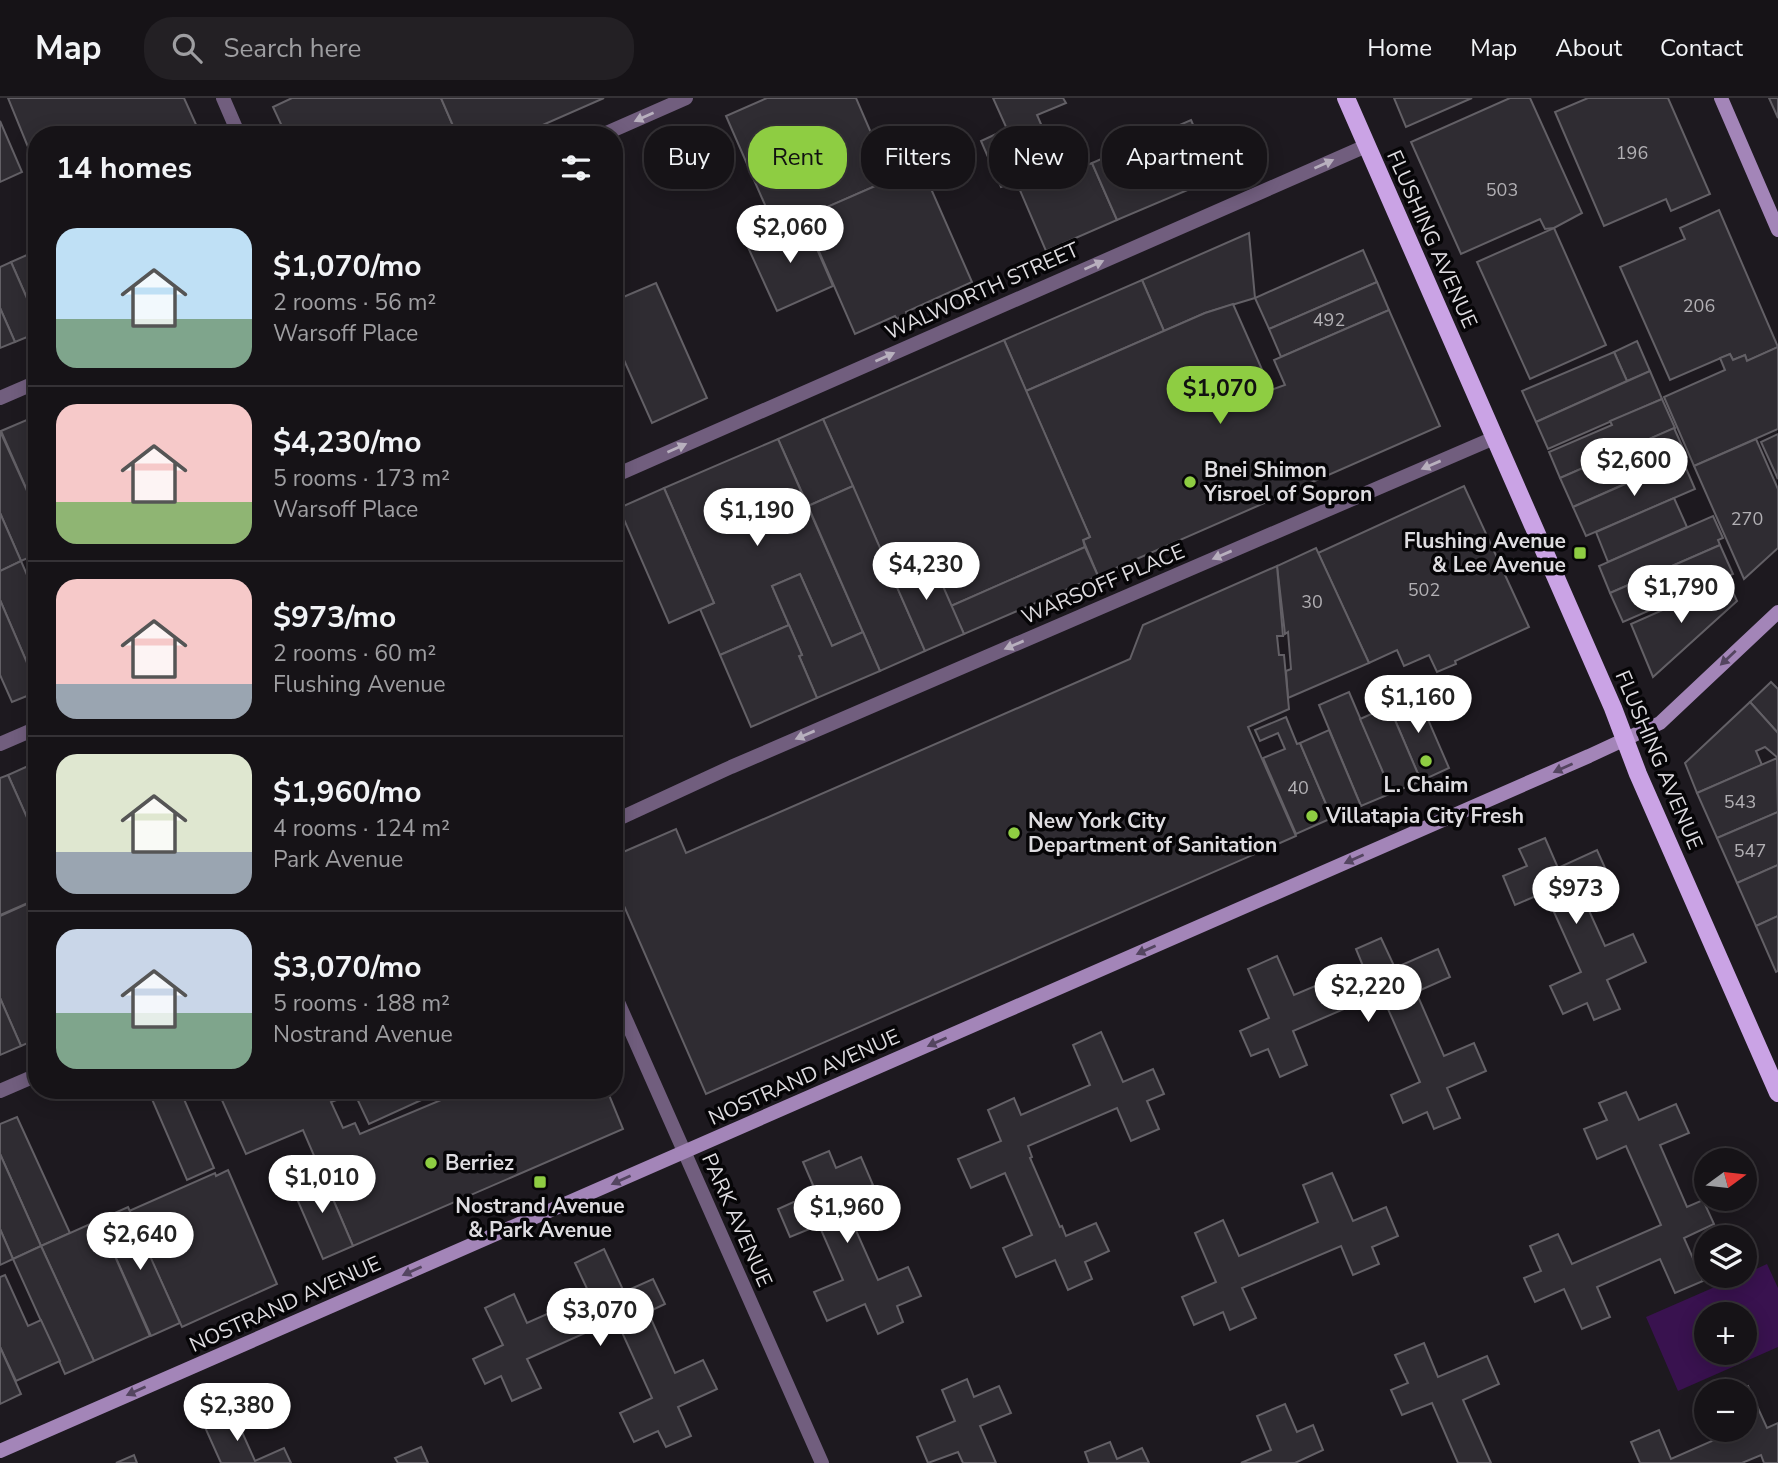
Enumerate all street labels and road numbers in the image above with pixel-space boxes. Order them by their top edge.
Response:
street label: FLUSHING AVENUE [1380,146,1484,332]
street label: WALWORTH STREET [881,235,1084,346]
street label: WARSOFF PLACE [1017,537,1189,631]
street label: FLUSHING AVENUE [1609,666,1709,854]
street label: NOSTRAND AVENUE [704,1022,904,1132]
street label: PARK AVENUE [695,1149,779,1291]
street label: NOSTRAND AVENUE [185,1249,385,1359]

